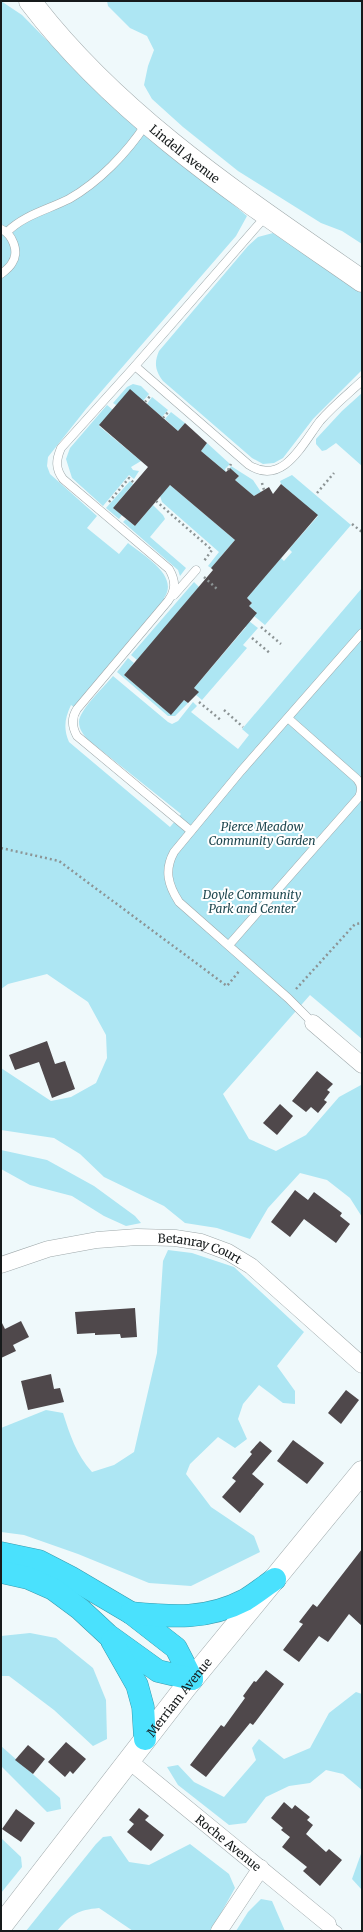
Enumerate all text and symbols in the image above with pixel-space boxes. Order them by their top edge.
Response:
street label: Lindell Avenue [147,121,223,186]
park label: Pierce Meadow Community Garden [209,819,316,848]
park label: Doyle Community Park and Center [202,887,302,916]
street label: Betanray Court [158,1230,245,1266]
street label: Merriam Avenue [143,1654,214,1739]
street label: Roche Avenue [193,1811,264,1874]

